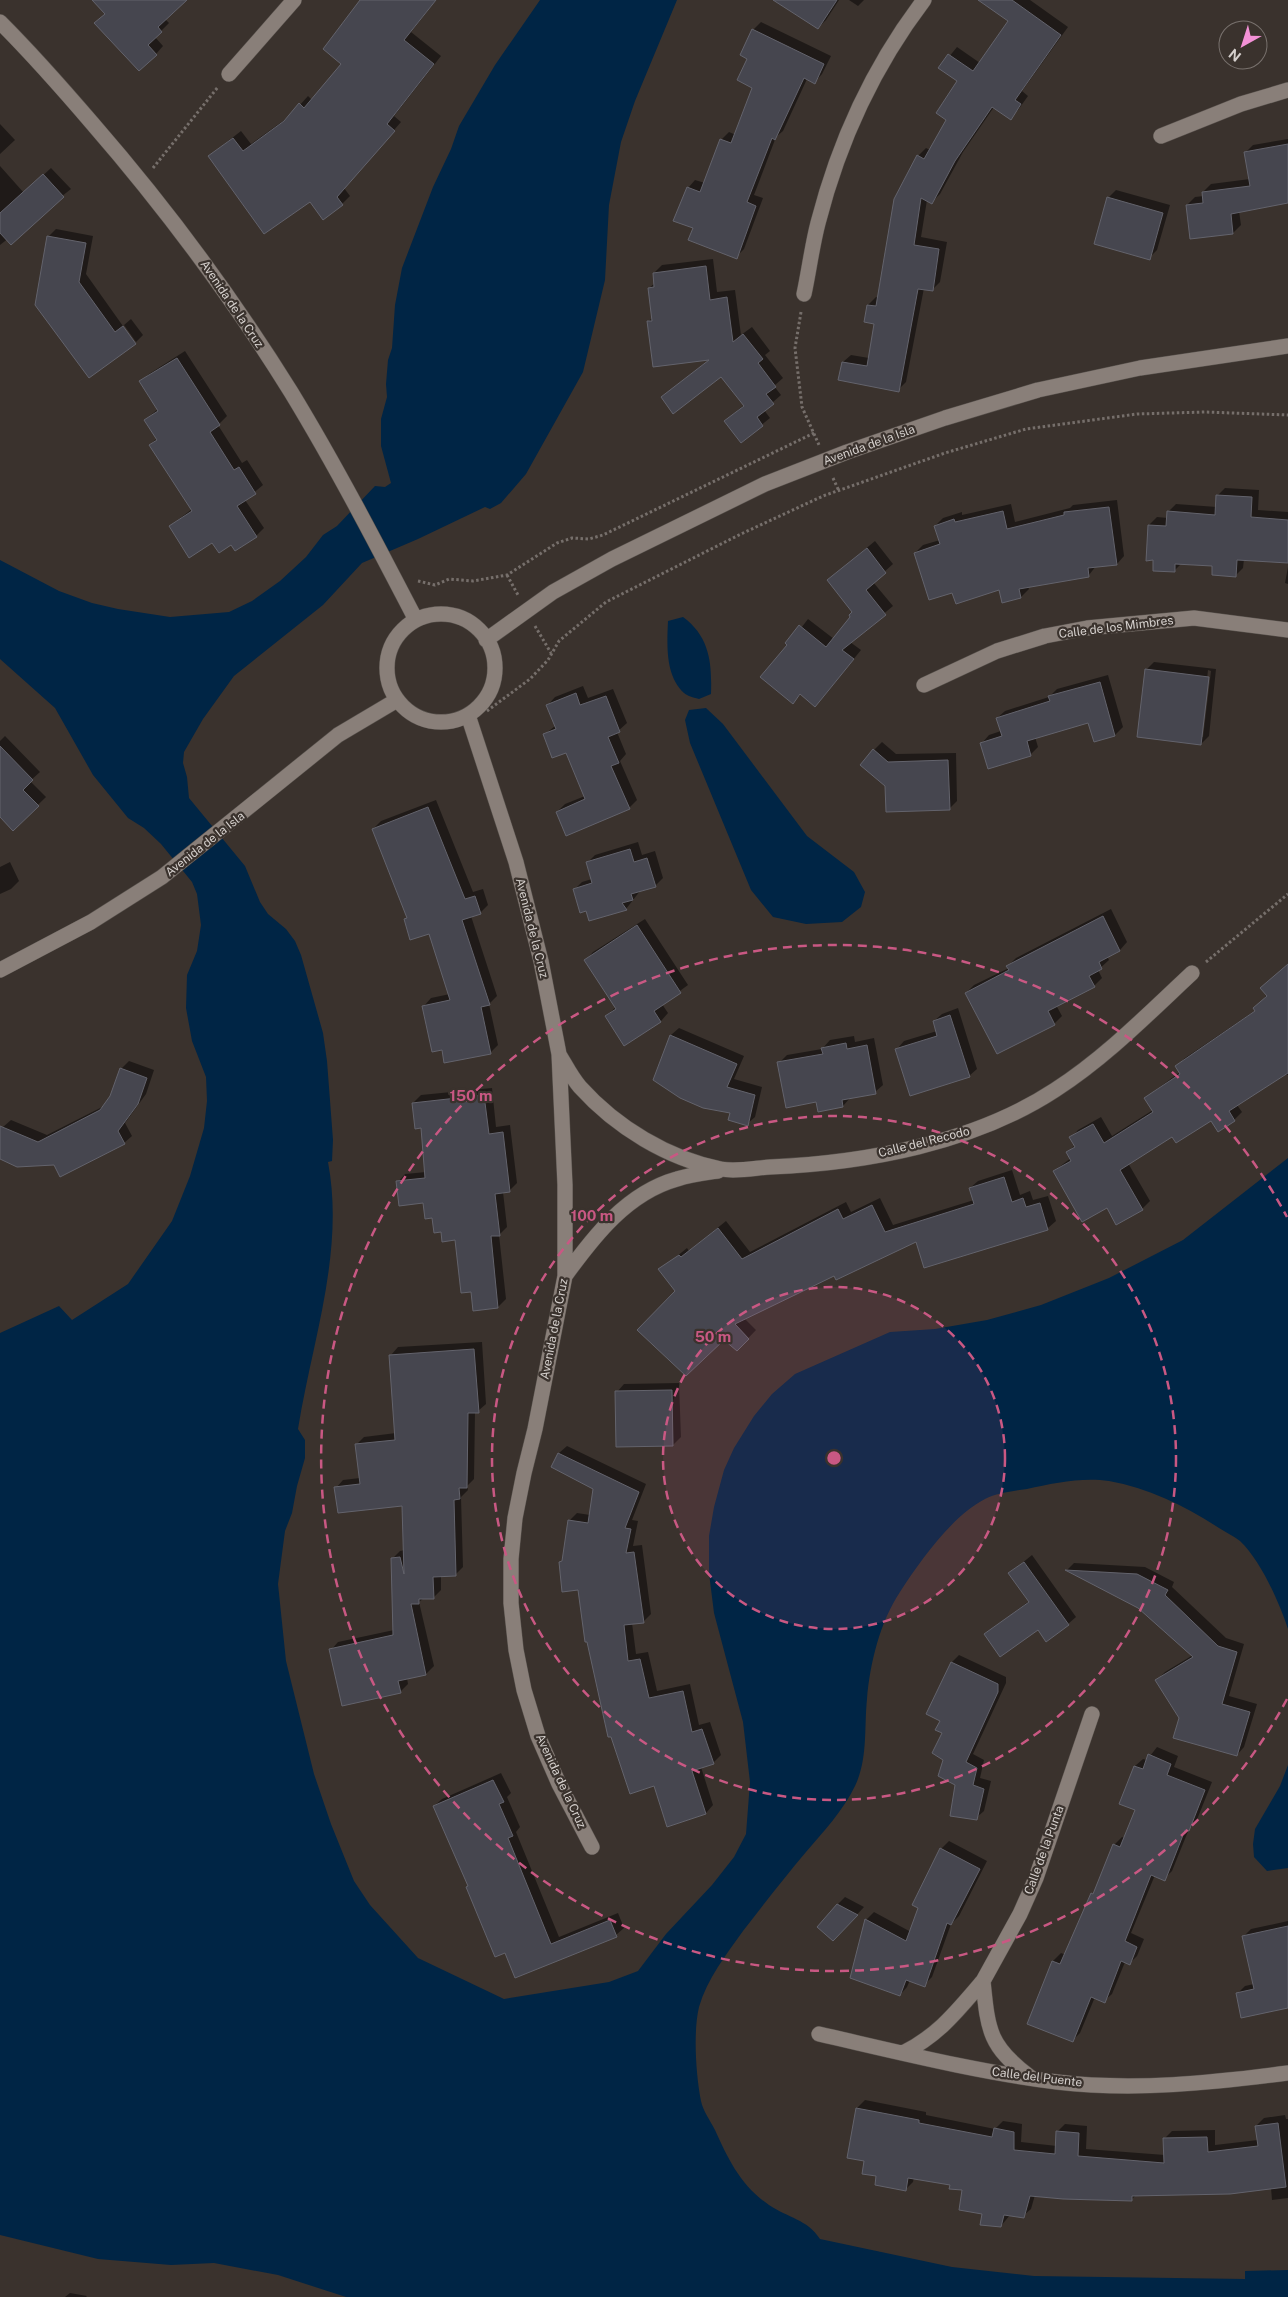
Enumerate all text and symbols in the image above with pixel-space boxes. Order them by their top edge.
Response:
north arrow [1218,20,1268,70]
text: N [1226,45,1244,65]
street label: Avenida de la Cruz [198,258,267,351]
street label: Avenida de la Isla [821,422,917,468]
street label: Calle de los Mimbres [1058,613,1174,641]
street label: Avenida de la Isla [163,809,247,879]
street label: Avenida de la Cruz [513,877,551,980]
text: 150 m [449,1087,493,1104]
street label: Calle del Recodo [877,1124,971,1160]
text: 100 m [571,1207,613,1224]
street label: Avenida de la Cruz [537,1277,571,1381]
text: 50 m [695,1328,731,1345]
centre of rings [825,1449,843,1467]
street label: Avenida de la Cruz [533,1732,589,1831]
street label: Calle de la Punta [1021,1804,1067,1896]
street label: Calle del Puente [991,2065,1083,2090]

